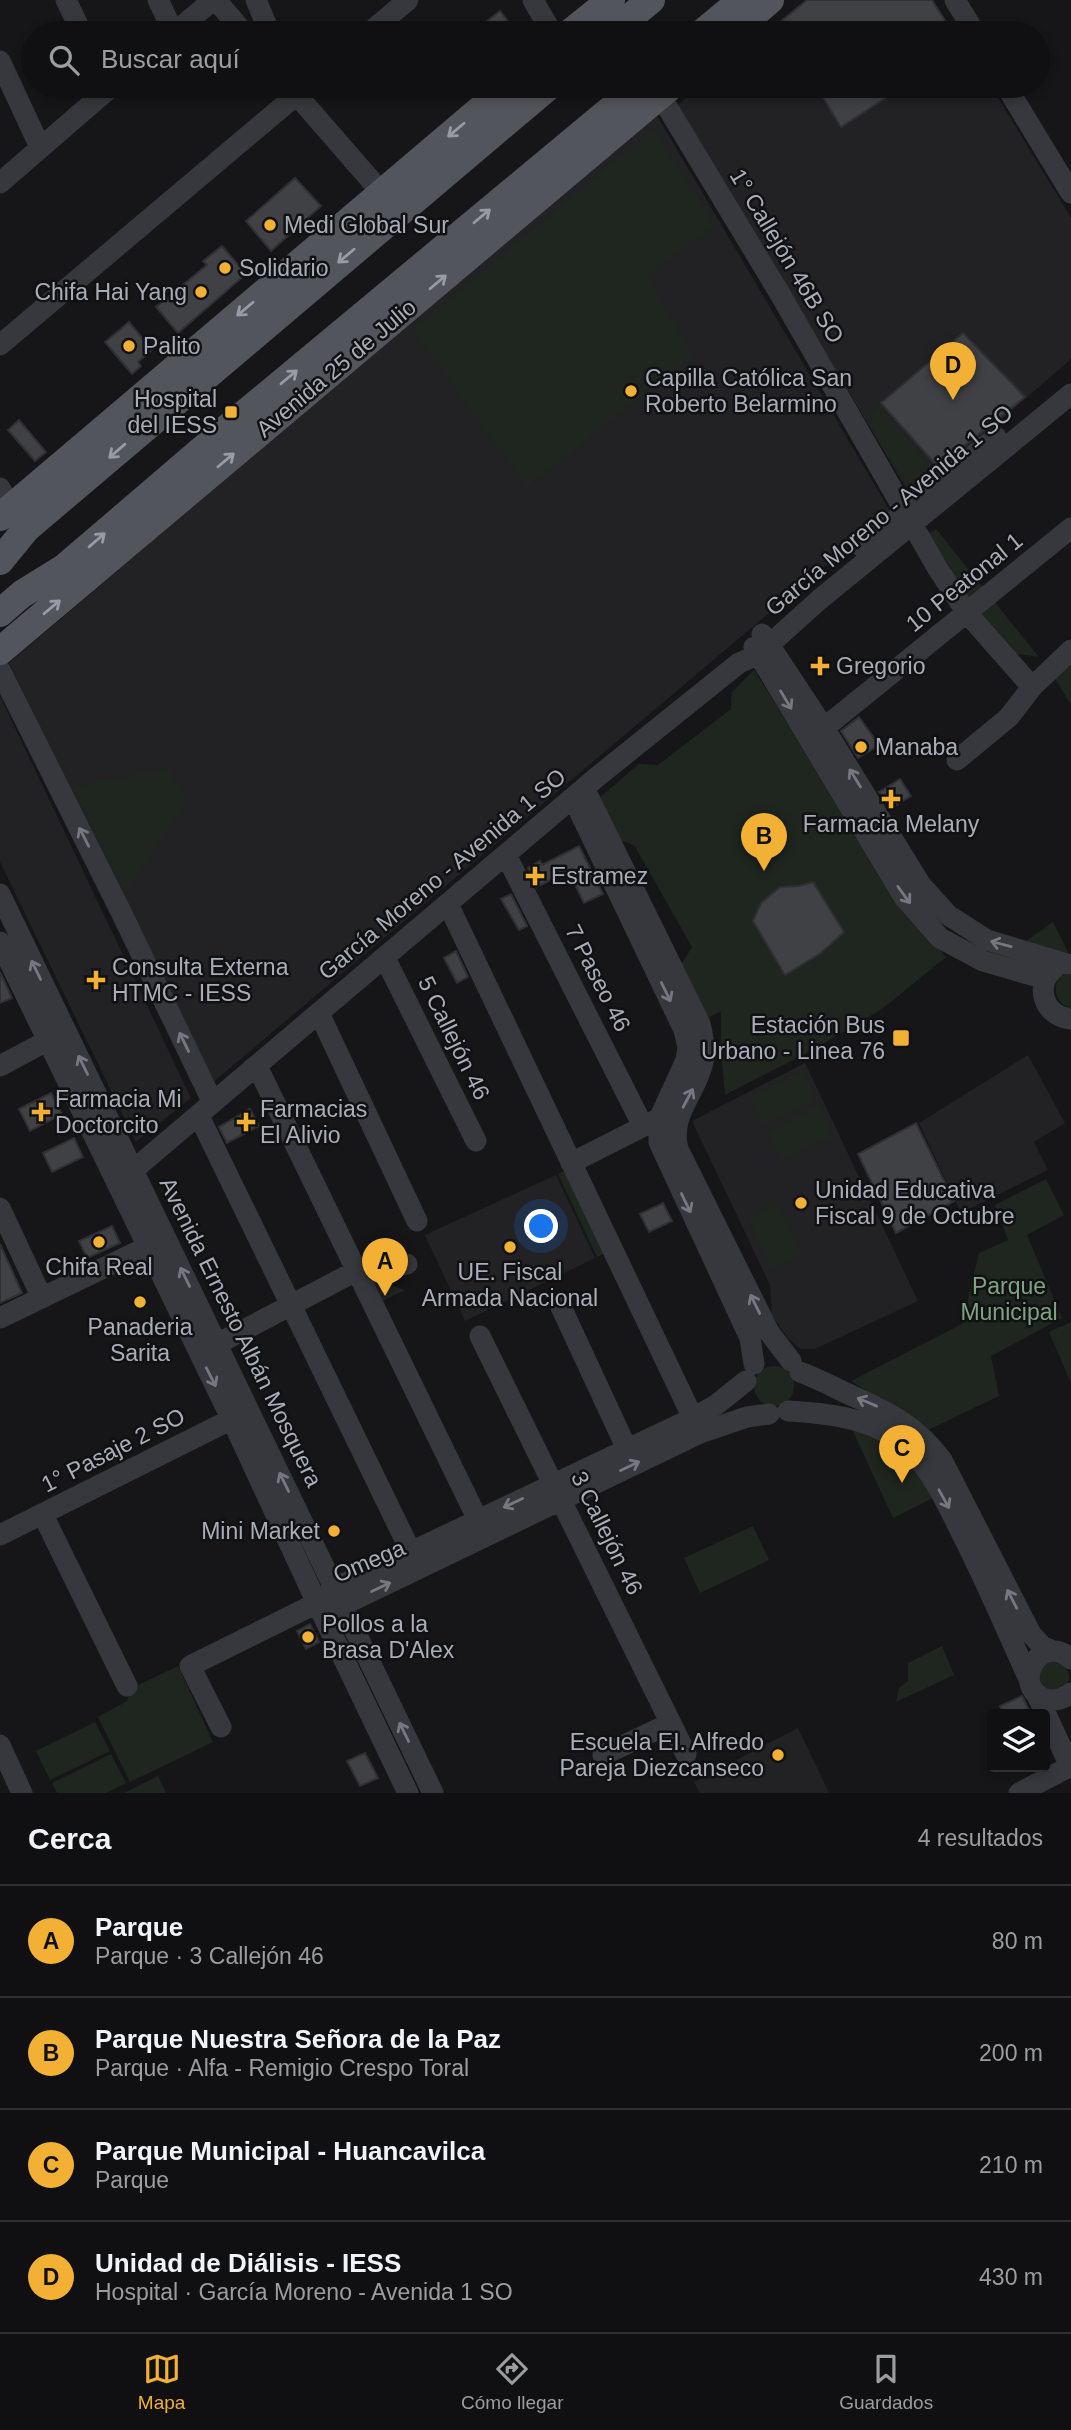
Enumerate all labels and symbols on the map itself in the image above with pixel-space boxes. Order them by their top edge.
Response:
one-way arrow [447,122,465,138]
street label: 1° Callejón 46B SO [725,164,849,348]
one-way arrow [473,208,491,224]
place label: Medi Global Sur [284,212,449,238]
marker: Medi Global Sur [262,217,278,233]
one-way arrow [338,248,356,264]
place label: Solidario [239,255,329,281]
marker: Solidario [217,260,233,276]
one-way arrow [428,274,446,290]
place label: Chifa Hai Yang [34,279,187,305]
marker: Chifa Hai Yang [193,284,209,300]
street label: Avenida 25 de Julio [251,294,421,442]
one-way arrow [236,301,254,317]
place label: Palito [143,333,201,359]
marker: Palito [121,338,137,354]
pin: D [930,342,976,400]
place label: Capilla Católica San Roberto Belarmino [645,365,852,417]
one-way arrow [279,369,297,385]
marker: Capilla Católica San Roberto Belarmino [623,383,639,399]
place label: Hospital del IESS [128,386,217,438]
street label: García Moreno - Avenida 1 SO [760,399,1018,621]
marker: Hospital del IESS [223,404,239,420]
one-way arrow [108,443,126,459]
one-way arrow [217,452,235,468]
street label: 10 Peatonal 1 [901,527,1027,637]
one-way arrow [87,532,105,548]
one-way arrow [43,599,61,615]
place label: Gregorio [836,653,925,679]
marker: Gregorio [810,656,830,676]
one-way arrow [780,690,794,710]
place label: Manaba [875,734,958,760]
marker: Manaba [853,739,869,755]
street label: García Moreno - Avenida 1 SO [313,763,571,985]
one-way arrow [848,768,862,788]
marker: Farmacia Melany [883,791,899,807]
place label: Farmacia Melany [803,811,980,837]
pin: B [741,813,787,871]
one-way arrow [76,827,90,848]
place label: Estramez [551,863,648,889]
marker: Estramez [525,866,545,886]
one-way arrow [897,885,911,904]
street label: 7 Paseo 46 [560,920,636,1036]
one-way arrow [991,937,1013,950]
place label: Consulta Externa HTMC - IESS [112,954,289,1006]
one-way arrow [29,960,43,981]
marker: Consulta Externa HTMC - IESS [86,970,106,990]
street label: 5 Callejón 46 [413,972,495,1104]
one-way arrow [660,981,674,1002]
place label: Estación Bus Urbano - Linea 76 [701,1012,885,1064]
marker: Estación Bus Urbano - Linea 76 [891,1028,911,1048]
one-way arrow [177,1032,190,1053]
one-way arrow [75,1055,89,1076]
place label: Farmacia Mi Doctorcito [55,1086,182,1138]
one-way arrow [681,1088,695,1108]
place label: Farmacias El Alivio [260,1096,367,1148]
marker: Farmacia Mi Doctorcito [33,1104,49,1120]
marker: Farmacias El Alivio [238,1114,254,1130]
street label: Avenida Ernesto Albán Mosquera [155,1173,328,1491]
place label: Unidad Educativa Fiscal 9 de Octubre [815,1177,1014,1229]
one-way arrow [679,1192,693,1213]
marker: Unidad Educativa Fiscal 9 de Octubre [793,1195,809,1211]
your location [524,1209,558,1243]
marker: Chifa Real [91,1234,107,1250]
pin: A [362,1238,408,1296]
marker: UE. Fiscal Armada Nacional [502,1239,518,1255]
place label: Chifa Real [45,1254,153,1280]
place label: UE. Fiscal Armada Nacional [422,1259,598,1311]
one-way arrow [178,1267,191,1288]
park label: Parque Municipal [960,1273,1058,1325]
marker: Panaderia Sarita [132,1294,148,1310]
one-way arrow [747,1294,761,1315]
place label: Panaderia Sarita [88,1314,193,1366]
one-way arrow [204,1366,218,1387]
one-way arrow [857,1395,879,1408]
street label: 1° Pasaje 2 SO [37,1403,189,1497]
pin: C [879,1425,925,1483]
one-way arrow [619,1459,640,1473]
street label: 3 Callejón 46 [566,1467,648,1599]
one-way arrow [276,1472,290,1493]
one-way arrow [938,1488,951,1509]
one-way arrow [503,1497,524,1511]
place label: Mini Market [201,1518,321,1544]
marker: Mini Market [326,1523,342,1539]
street label: Omega [329,1534,409,1588]
one-way arrow [370,1579,391,1593]
one-way arrow [1005,1589,1019,1610]
place label: Pollos a la Brasa D'Alex [322,1611,455,1663]
marker: Pollos a la Brasa D'Alex [300,1629,316,1645]
one-way arrow [396,1721,409,1742]
place label: Escuela EI. Alfredo Pareja Diezcanseco [559,1729,764,1781]
marker: Escuela EI. Alfredo Pareja Diezcanseco [770,1747,786,1763]

